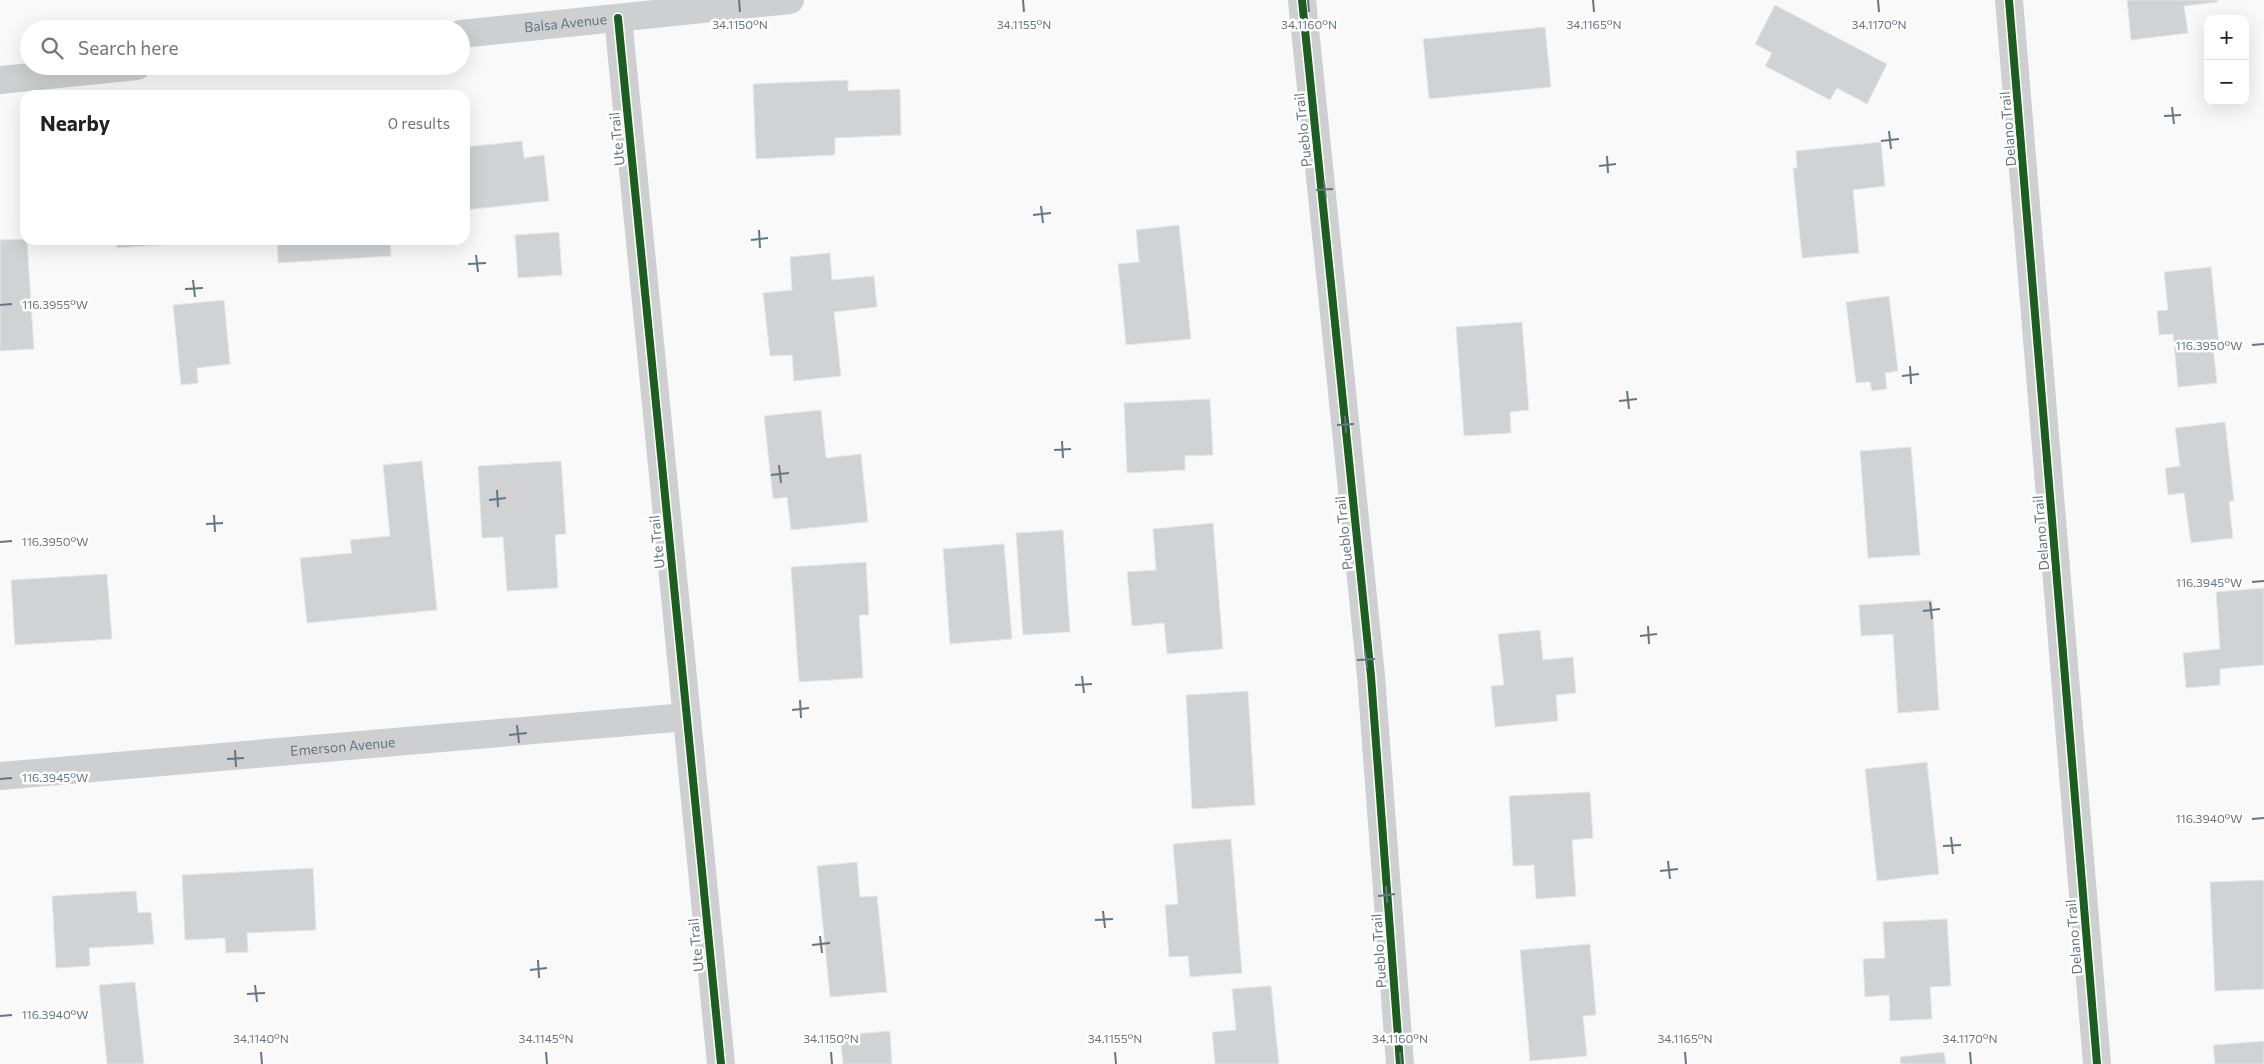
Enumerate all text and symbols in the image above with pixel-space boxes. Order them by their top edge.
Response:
street label: Balsa Avenue [523,10,608,35]
map controls [2204,15,2249,105]
button: + [2204,15,2249,60]
text: 34.1150°N [712,17,768,31]
text: 34.1155°N [997,17,1051,31]
text: 34.1160°N [1281,17,1337,31]
text: 34.1165°N [1566,17,1622,31]
text: 34.1170°N [1852,17,1906,31]
search box [20,20,470,75]
icon: search [38,34,66,62]
text: Search here [78,36,178,59]
button: − [2204,60,2249,105]
street label: Delano Trail [1996,91,2019,167]
street label: Pueblo Trail [1290,92,1315,168]
text: Nearby [40,110,110,135]
street label: Ute Trail [605,111,628,167]
text: 0 results [388,113,450,132]
text: 116.3955°W [22,297,88,311]
text: 116.3950°W [2176,338,2242,352]
street label: Pueblo Trail [1331,495,1356,571]
street label: Delano Trail [2029,495,2052,571]
street label: Ute Trail [645,514,668,570]
text: 116.3950°W [22,534,88,548]
text: 116.3945°W [2176,575,2242,589]
street label: Emerson Avenue [289,733,396,759]
text: 116.3945°W [22,770,88,784]
text: 116.3940°W [2175,811,2243,825]
street label: Delano Trail [2062,899,2085,975]
street label: Pueblo Trail [1367,913,1390,989]
street label: Ute Trail [684,917,707,973]
text: 116.3940°W [21,1007,89,1021]
text: 34.1140°N [233,1031,289,1045]
text: 34.1145°N [519,1031,573,1045]
text: 34.1150°N [803,1031,859,1045]
text: 34.1155°N [1088,1031,1142,1045]
text: 34.1160°N [1372,1031,1428,1045]
text: 34.1165°N [1657,1031,1713,1045]
text: 34.1170°N [1943,1031,1997,1045]

